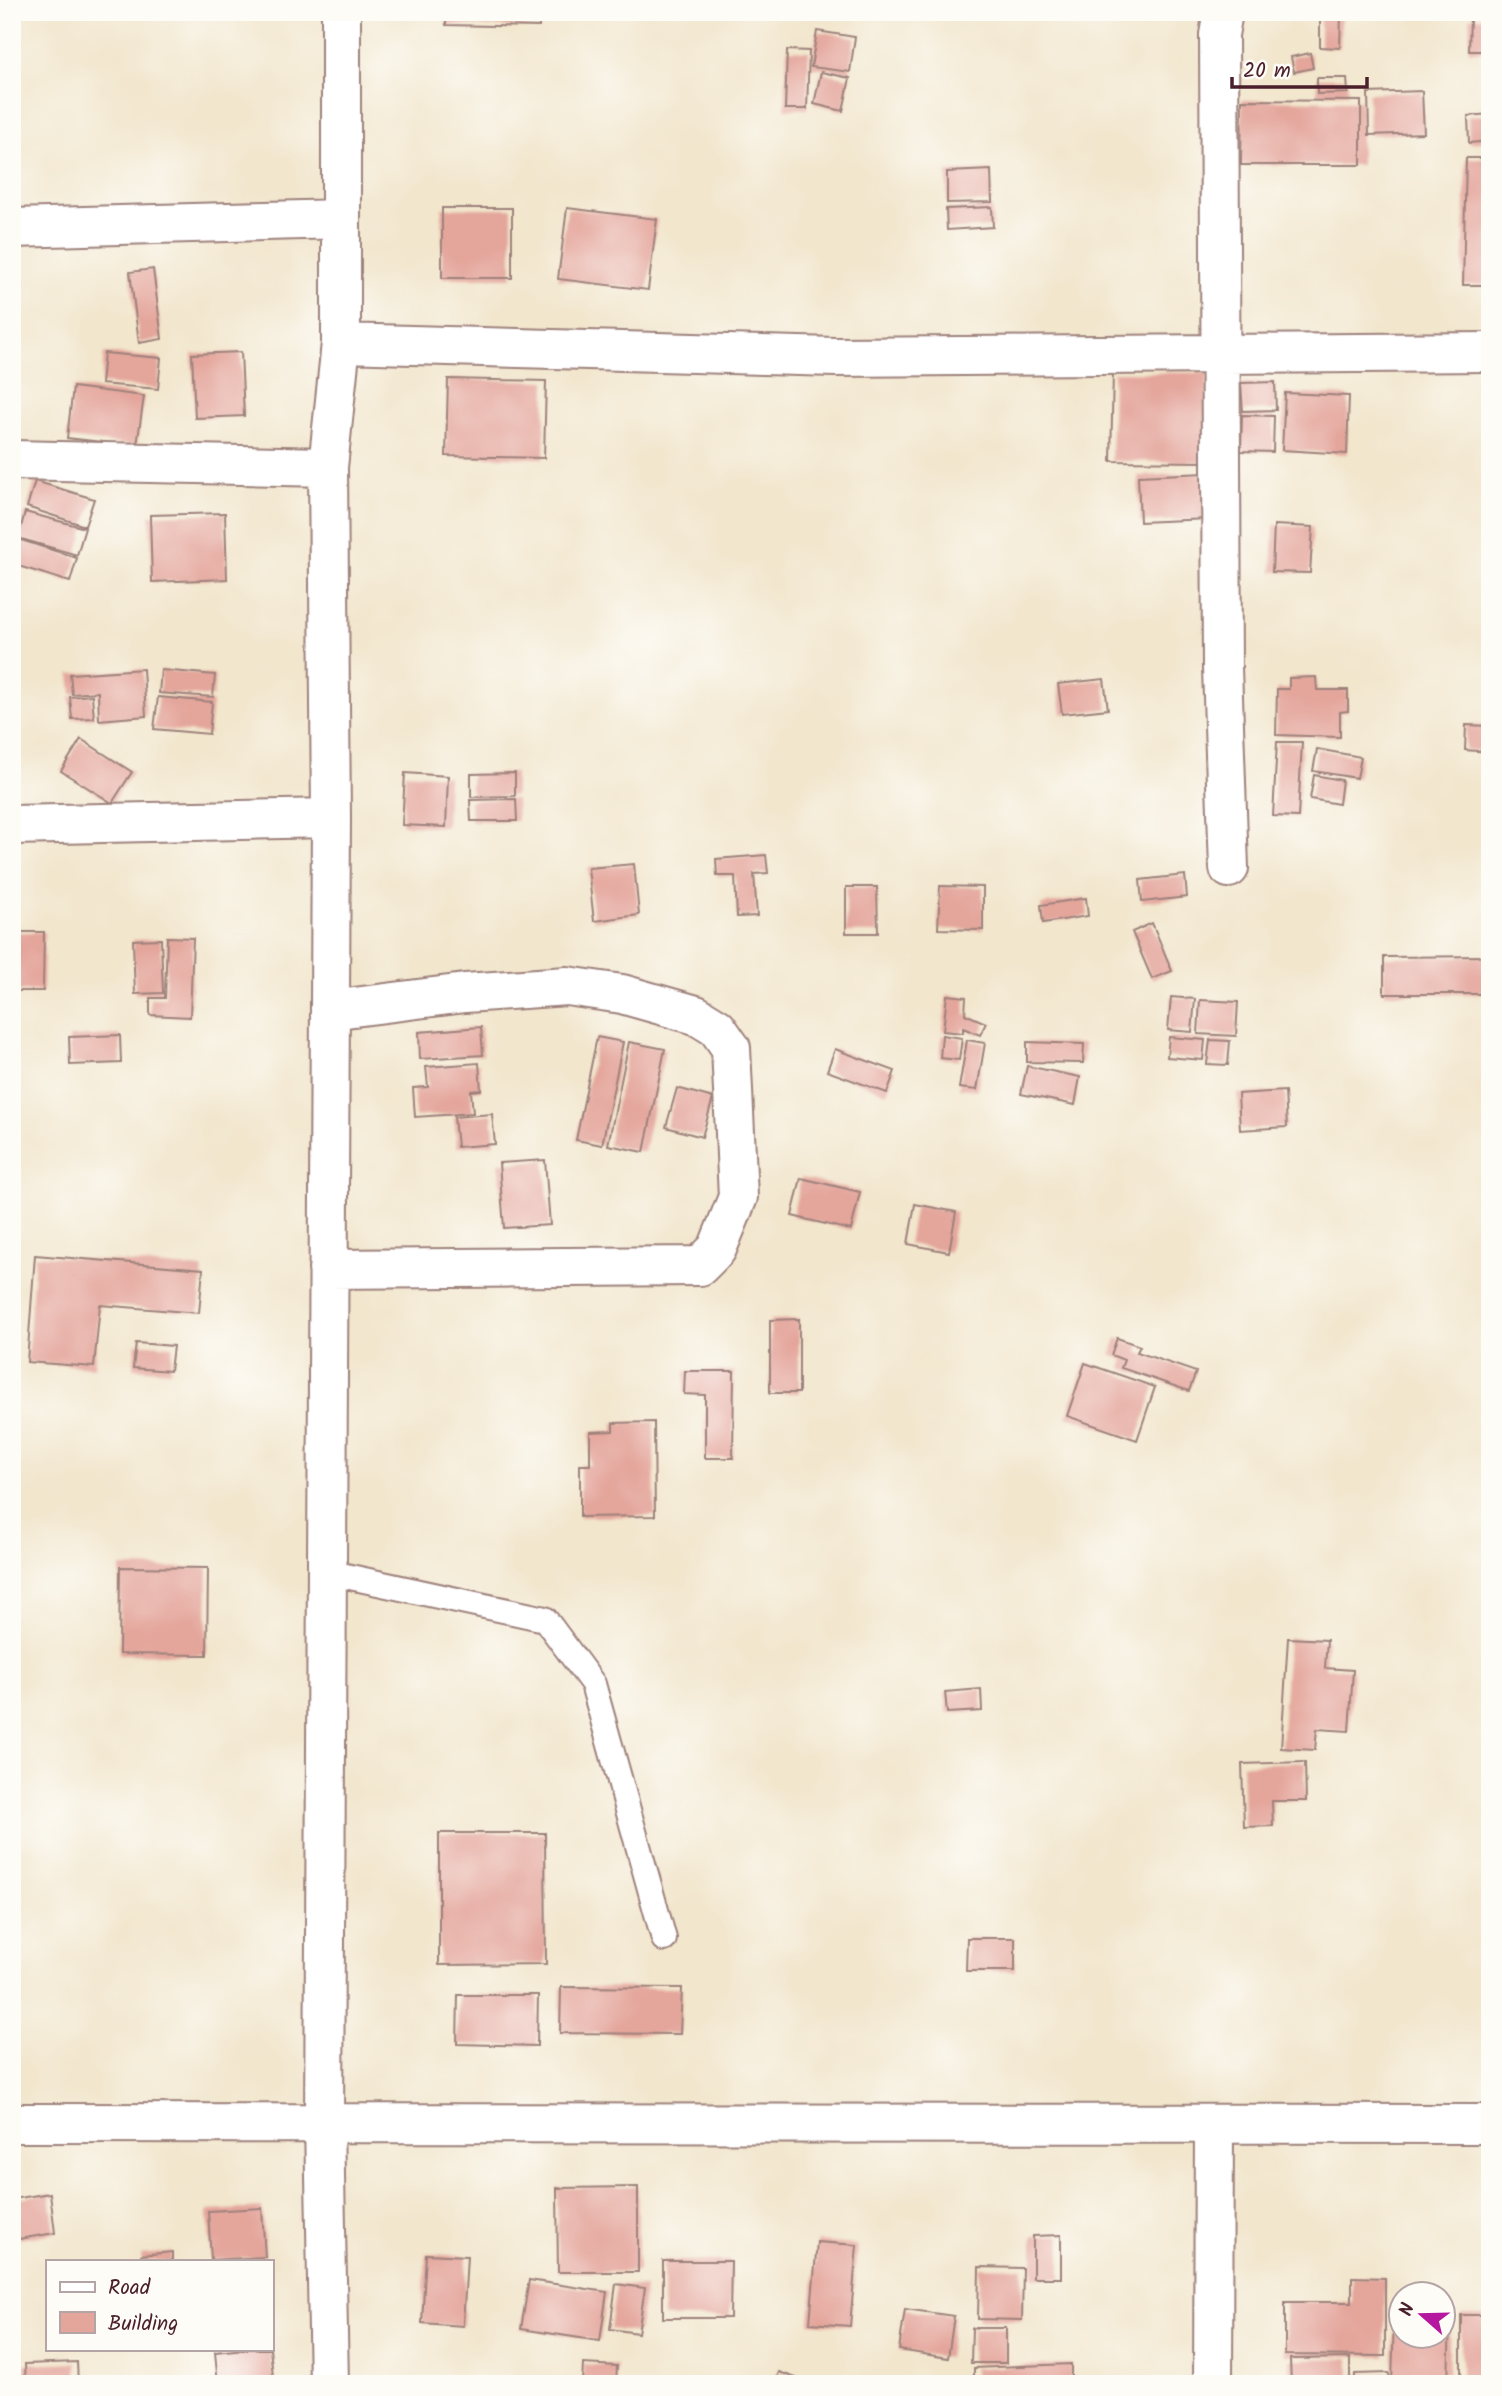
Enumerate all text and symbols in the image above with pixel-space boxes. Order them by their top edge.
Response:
scale bar [1232,46,1367,90]
text: 20 m [1243,55,1291,88]
legend [46,2260,273,2350]
text: Road [108,2272,151,2305]
north arrow [1386,2280,1456,2350]
text: N [1392,2299,1424,2321]
text: Building [108,2308,178,2341]

